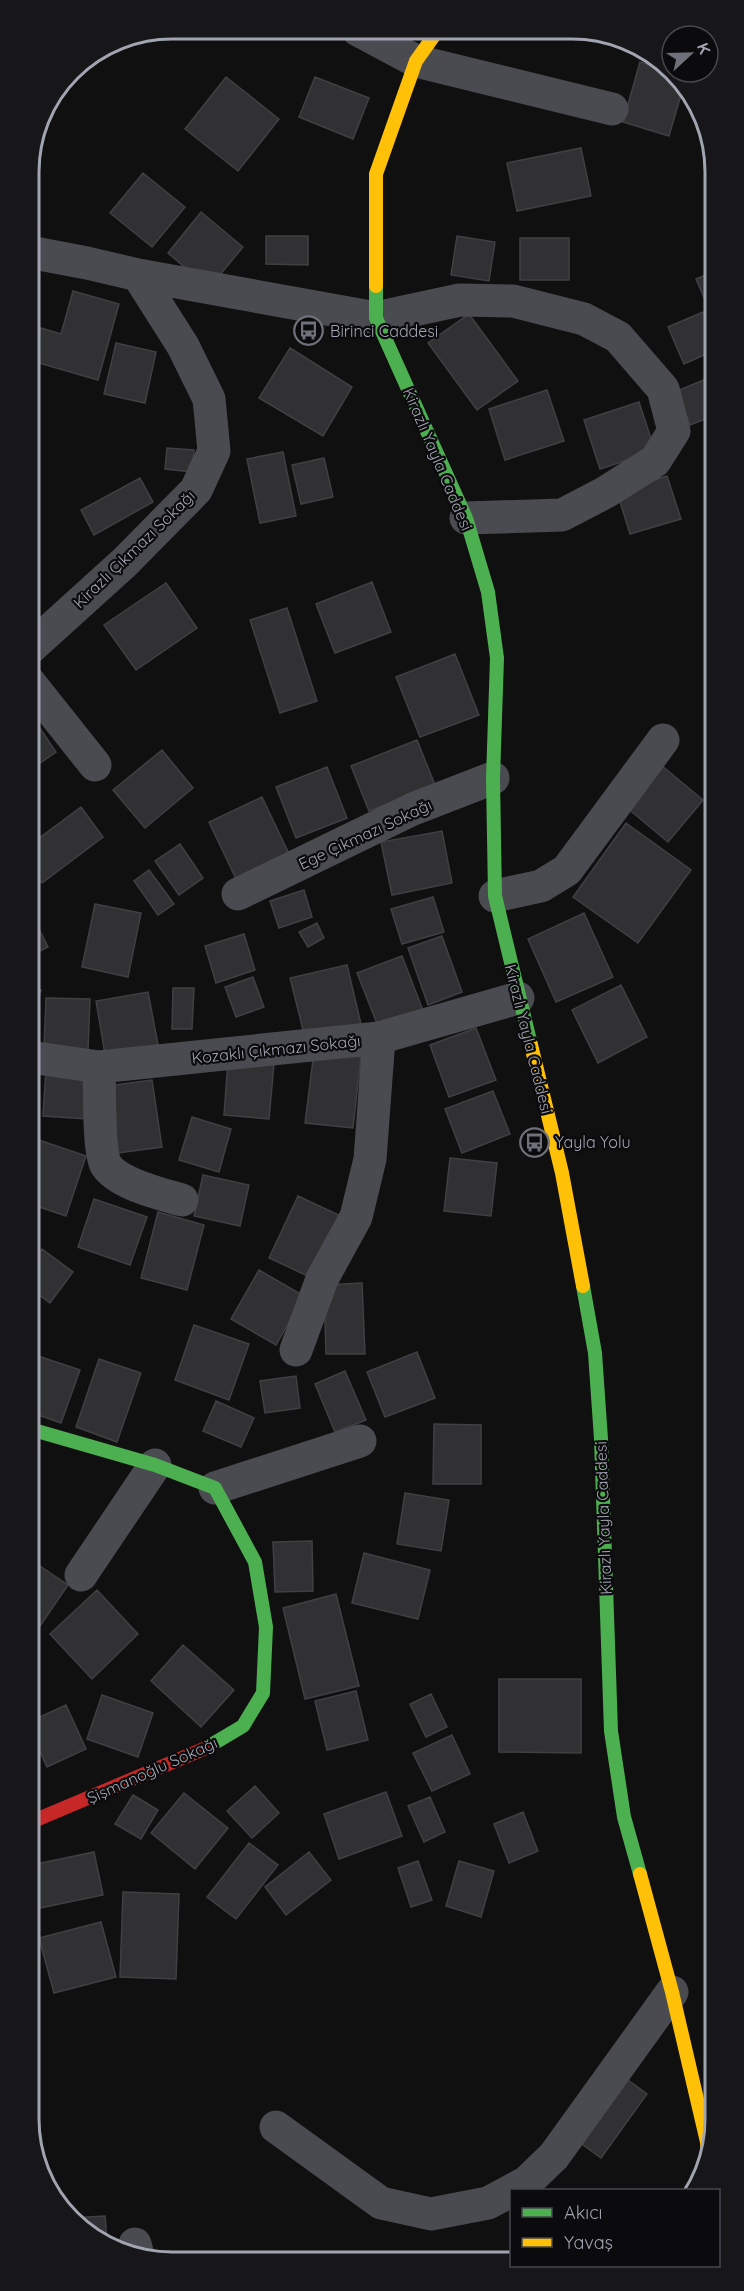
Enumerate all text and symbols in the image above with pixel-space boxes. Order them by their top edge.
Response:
north arrow [660,24,720,84]
text: K [693,40,715,57]
bus stop icon: Birinci Caddesi [293,315,325,347]
place label: Birinci Caddesi [330,321,438,341]
street label: Kirazlı Yayla Caddesi [399,384,477,534]
street label: Kirazlı Çıkmazı Sokağı [69,486,199,612]
street label: Ege Çıkmazı Sokağı [295,794,435,874]
street label: Kirazlı Yayla Caddesi [501,962,557,1116]
street label: Kozaklı Çıkmazı Sokağı [191,1030,361,1068]
bus stop icon: Yayla Yolu [518,1126,550,1158]
place label: Yayla Yolu [555,1132,631,1152]
street label: Kirazlı Yayla Caddesi [590,1441,616,1595]
street label: Şişmanoğlu Sokağı [84,1732,220,1808]
legend [510,2189,720,2267]
text: Akıcı [564,2201,602,2224]
text: Yavaş [564,2231,613,2254]

